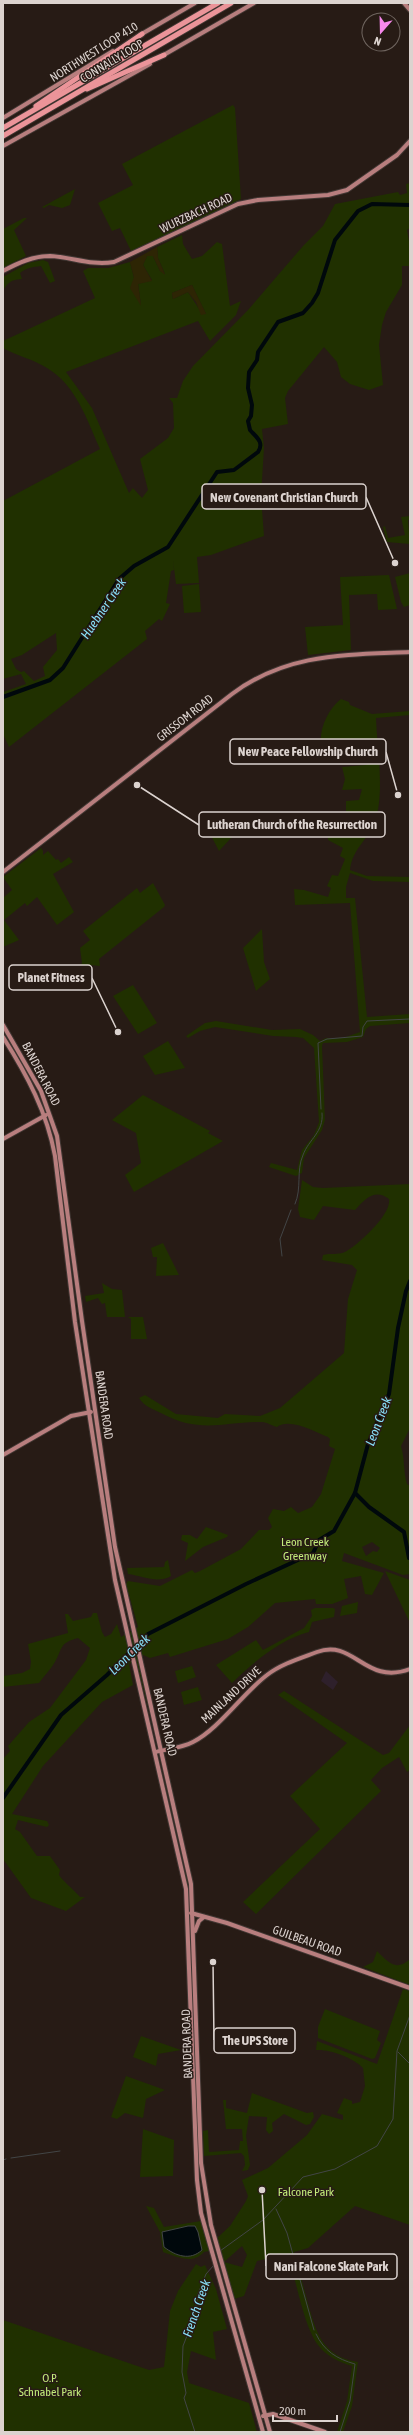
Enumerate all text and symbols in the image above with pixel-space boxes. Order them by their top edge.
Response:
north arrow [361,12,401,52]
street label: NORTHWEST LOOP 410 [47,19,141,85]
text: N [372,35,383,48]
street label: CONNALLY LOOP [78,36,147,86]
street label: WURZBACH ROAD [158,190,235,236]
callout: New Covenant Christian Church [202,484,366,509]
text: New Covenant Christian Church [210,490,358,505]
water label: Huebner Creek [78,575,129,642]
street label: GRISSOM ROAD [154,691,216,744]
callout: New Peace Fellowship Church [230,739,386,764]
text: New Peace Fellowship Church [238,744,378,759]
callout: Lutheran Church of the Resurrection [199,812,385,837]
text: Lutheran Church of the Resurrection [207,817,377,832]
callout: Planet Fitness [9,965,92,990]
text: Planet Fitness [18,970,85,985]
street label: BANDERA ROAD [19,1040,63,1108]
street label: BANDERA ROAD [92,1370,116,1441]
water label: Leon Creek [362,1394,395,1448]
park label: Leon Creek Greenway [281,1535,330,1563]
water label: Leon Creek [106,1631,153,1678]
street label: MAINLAND DRIVE [198,1664,264,1726]
street label: BANDERA ROAD [150,1687,180,1758]
street label: GUILBEAU ROAD [271,1923,344,1959]
street label: BANDERA ROAD [179,2009,195,2079]
callout: The UPS Store [214,2028,295,2053]
text: The UPS Store [222,2033,288,2048]
park label: Falcone Park [278,2185,335,2199]
callout: Nani Falcone Skate Park [266,2254,397,2279]
text: Nani Falcone Skate Park [274,2259,388,2274]
water label: French Creek [180,2277,213,2339]
park label: O.P. Schnabel Park [19,2371,82,2399]
scale bar [273,2397,337,2423]
text: 200 m [279,2404,306,2418]

